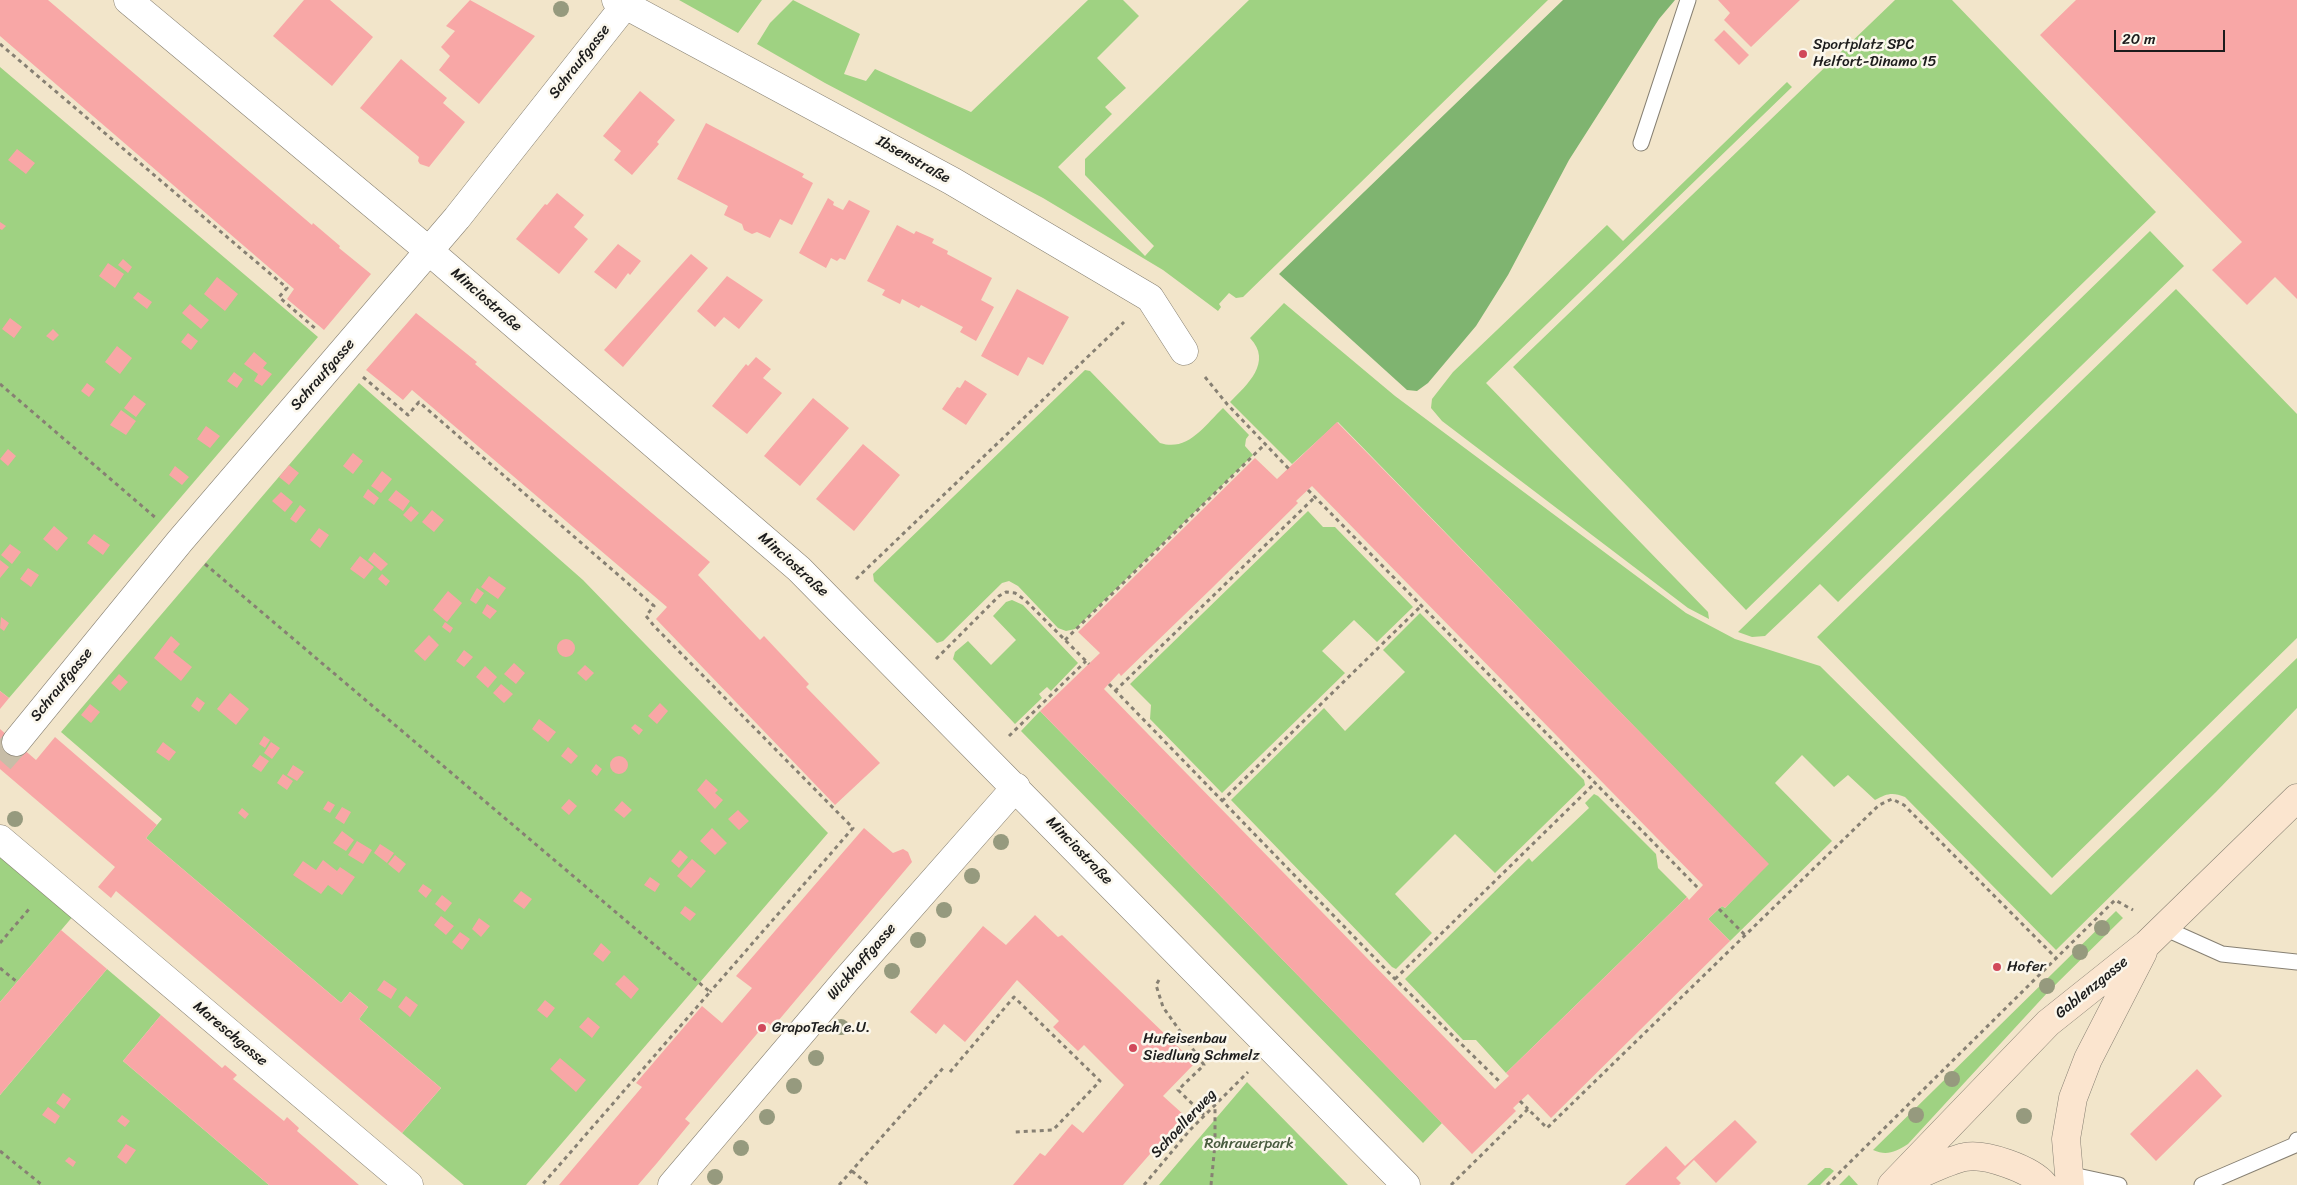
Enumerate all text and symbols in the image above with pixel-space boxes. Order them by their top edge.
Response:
scale bar [2117,20,2228,52]
street label: Schraufgasse [546,21,614,103]
text: 20 m [2122,26,2156,52]
place label: Sportplatz SPC Helfort-Dinamo 15 [1813,36,1937,71]
marker: Sportplatz SPC Helfort-Dinamo 15 [1797,48,1809,60]
street label: Ibsenstraße [873,132,953,188]
street label: Minciostraße [447,264,525,336]
street label: Schraufgasse [287,336,359,414]
street label: Minciostraße [754,529,832,601]
street label: Schraufgasse [27,645,97,725]
street label: Minciostraße [1042,813,1116,889]
street label: Wickhoffgasse [824,920,900,1004]
street label: Gablenzgasse [2052,953,2132,1023]
place label: Hofer [2007,958,2046,976]
marker: Hofer [1991,961,2003,973]
street label: Mareschgasse [189,998,271,1070]
place label: GrapoTech e.U. [772,1019,870,1037]
marker: GrapoTech e.U. [756,1022,768,1034]
place label: Hufeisenbau Siedlung Schmelz [1143,1030,1260,1065]
marker: Hufeisenbau Siedlung Schmelz [1127,1042,1139,1054]
street label: Schoellerweg [1148,1086,1220,1162]
park label: Rohrauerpark [1204,1135,1294,1153]

